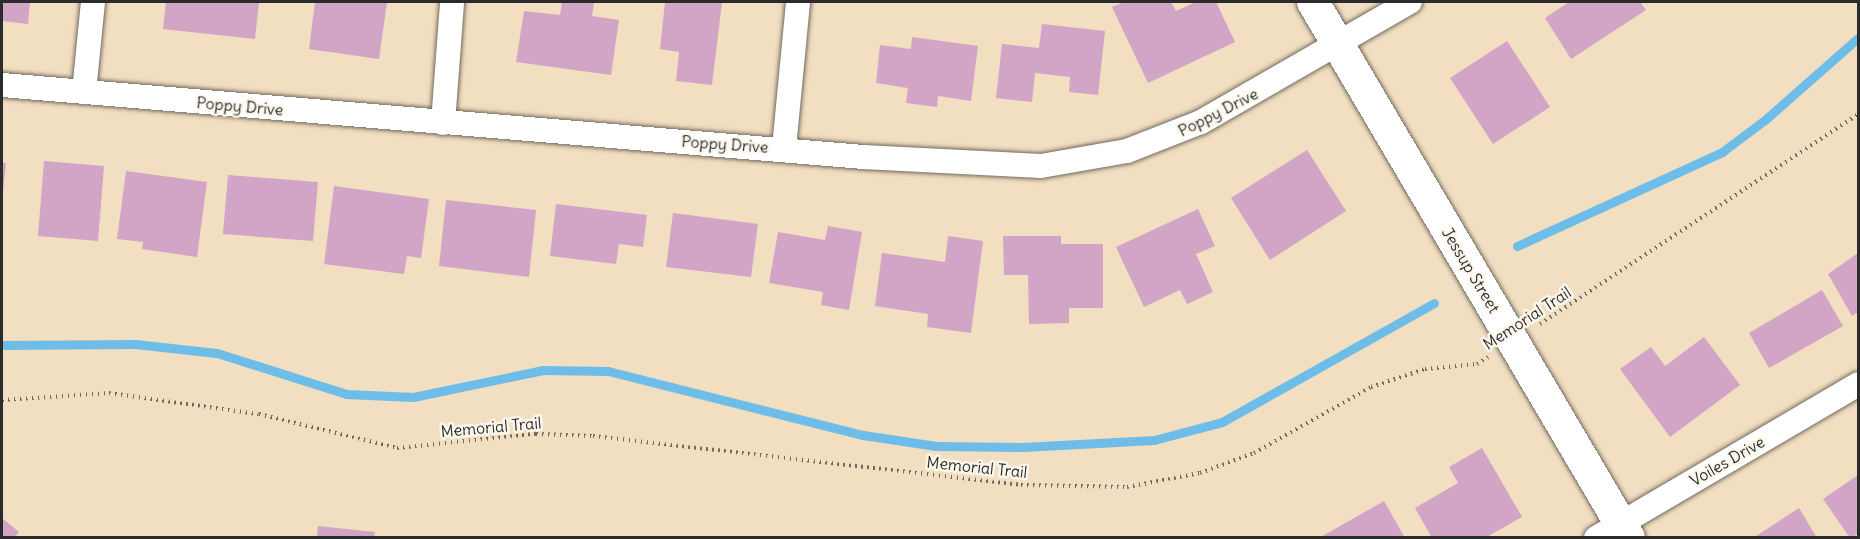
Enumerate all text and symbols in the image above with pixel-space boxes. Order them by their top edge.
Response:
street label: Poppy Drive [1175,84,1261,140]
street label: Poppy Drive [196,93,284,119]
street label: Poppy Drive [681,131,769,157]
street label: Jessup Street [1438,224,1504,316]
street label: Memorial Trail [1479,282,1575,354]
street label: Memorial Trail [440,413,542,441]
street label: Voiles Drive [1686,432,1768,490]
street label: Memorial Trail [926,452,1028,482]

